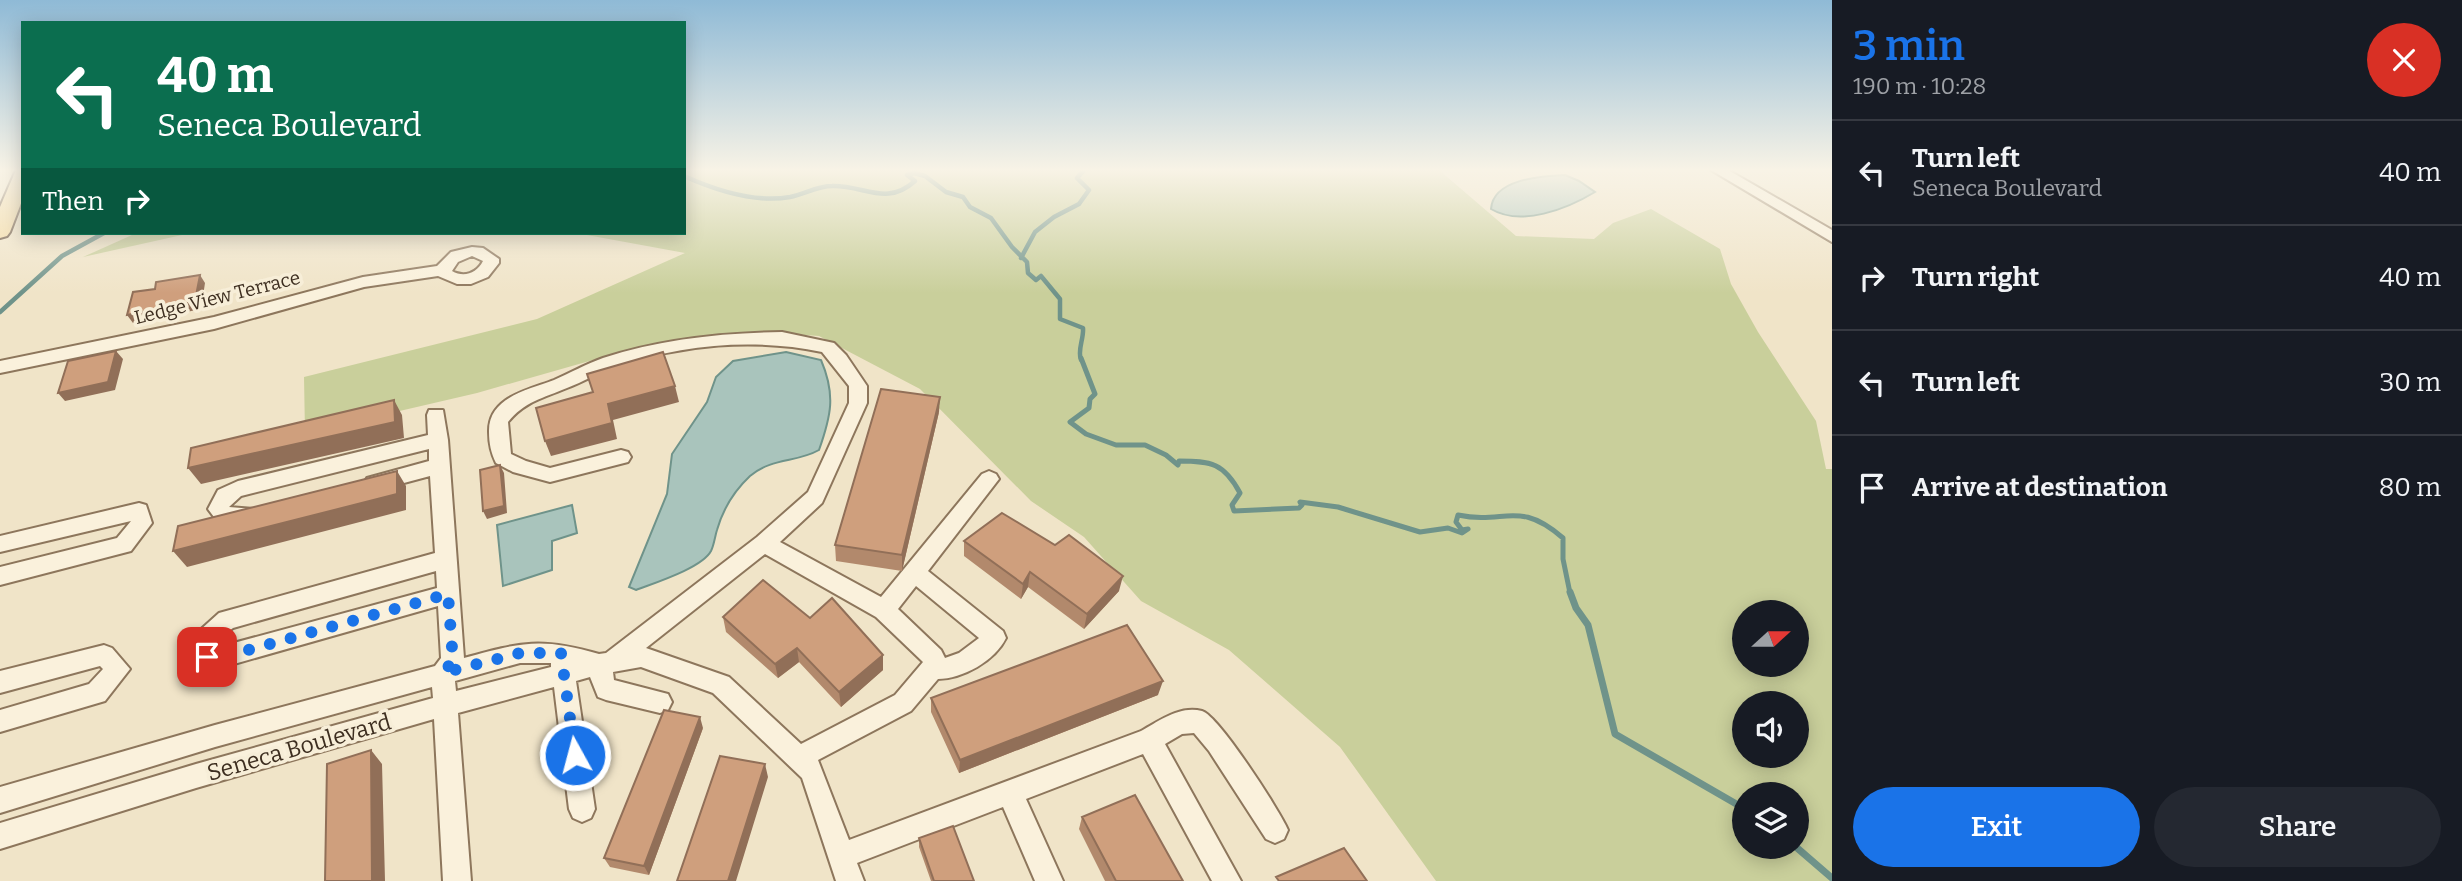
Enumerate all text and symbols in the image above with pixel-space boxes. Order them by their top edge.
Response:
text: 3 min [1853,21,1965,71]
button: close [2367,23,2441,97]
text: 40 m [157,46,274,105]
icon: left [42,49,133,140]
text: 190 m · 10:28 [1853,72,1986,100]
text: Seneca Boulevard [157,106,421,144]
text: Turn left [1912,143,2020,174]
icon: left [1853,154,1891,192]
text: 40 m [2379,157,2441,188]
text: Seneca Boulevard [1912,174,2102,202]
icon: right [118,182,156,220]
text: Then [42,186,104,217]
icon: right [1853,259,1891,297]
text: Turn right [1912,262,2039,293]
text: 40 m [2379,262,2441,293]
street label: Ledge View Terrace [132,266,302,329]
icon: left [1853,364,1891,402]
text: Turn left [1912,367,2020,398]
text: 30 m [2380,367,2441,398]
icon: arrive [1853,469,1891,507]
text: Arrive at destination [1912,472,2167,503]
text: 80 m [2379,472,2441,503]
north arrow [1732,600,1810,677]
map controls [1732,600,1809,859]
pin [177,627,237,687]
icon: arrive [188,638,226,676]
button: sound [1732,691,1809,768]
street label: Seneca Boulevard [204,707,395,787]
position arrow [538,718,612,792]
button: layers [1732,782,1809,859]
button: Exit [1853,787,2140,867]
button: Share [2154,787,2441,867]

